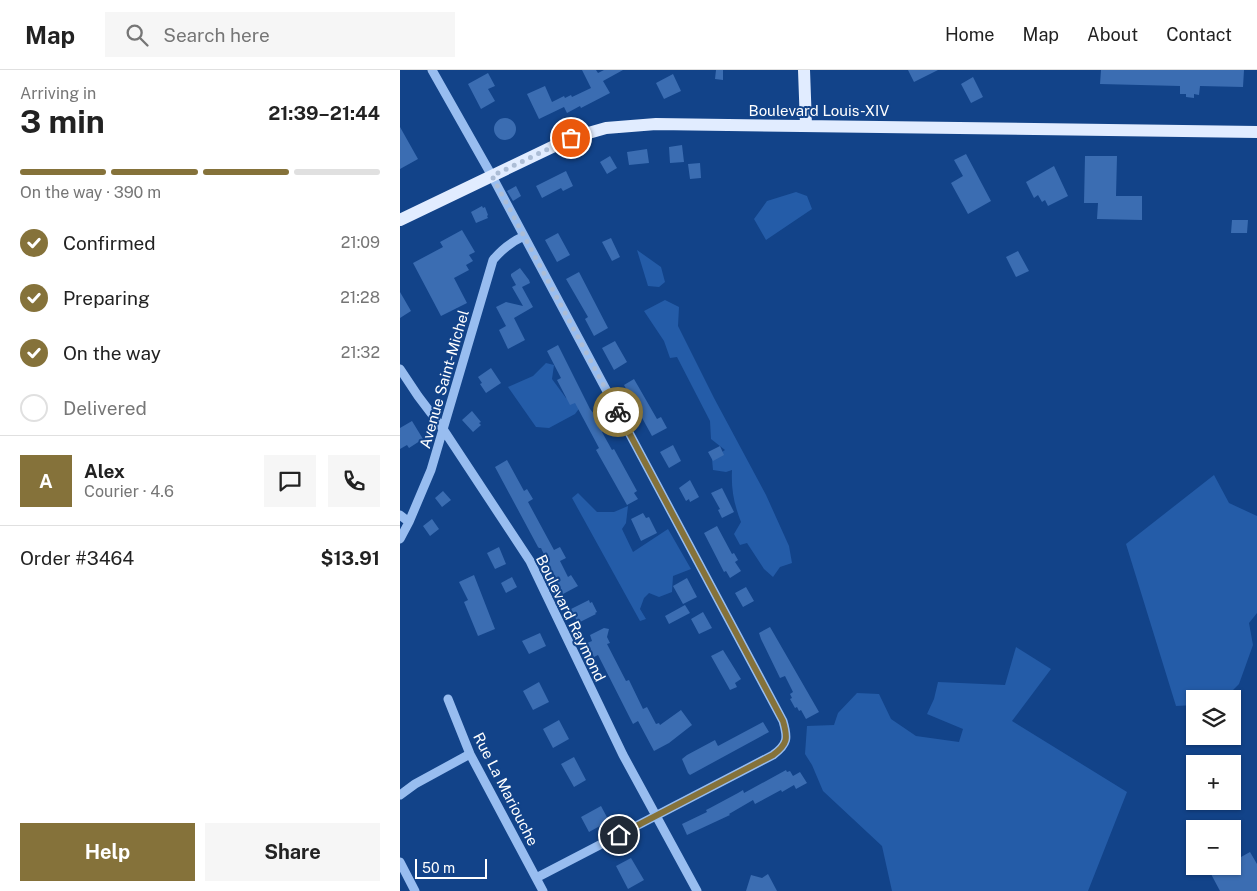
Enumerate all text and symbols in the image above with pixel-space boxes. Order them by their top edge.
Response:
search box [105,12,455,57]
text: Map [25,21,75,49]
icon: search [123,21,151,49]
text: Search here [163,24,270,46]
text: Home [945,24,995,45]
text: Map [1023,24,1059,45]
text: About [1087,24,1138,45]
text: Contact [1166,24,1232,45]
text: Arriving in [20,84,96,103]
text: 21:39–21:44 [268,102,380,124]
street label: Boulevard Louis-XIV [749,102,889,119]
text: 3 min [20,103,105,140]
pin [550,117,592,159]
icon: bag [557,124,585,152]
text: On the way · 390 m [20,183,161,202]
icon: check [20,229,48,257]
text: Confirmed [63,232,156,254]
text: 21:09 [341,233,380,252]
icon: check [20,284,48,312]
text: Preparing [63,287,150,309]
text: 21:28 [340,288,380,307]
street label: Avenue Saint-Michel [416,308,472,450]
icon: check [20,339,48,367]
text: On the way [63,342,161,364]
text: 21:32 [341,343,380,362]
courier [593,387,643,437]
text: Delivered [63,397,147,419]
icon: bike [604,398,632,426]
button: chat [264,455,316,507]
button: phone [328,455,380,507]
text: Alex [84,460,125,482]
text: A [39,470,53,492]
text: Courier · 4.6 [84,482,174,501]
text: Order #3464 [20,547,134,569]
text: $13.91 [321,547,380,569]
street label: Boulevard Raymond [533,552,609,684]
map controls [1186,690,1241,875]
button: layers [1186,690,1241,745]
street label: Rue La Mariouche [470,730,542,848]
button: + [1186,755,1241,810]
pin [598,814,640,856]
button: − [1186,820,1241,875]
icon: home [605,821,633,849]
button: Help [20,823,195,881]
button: Share [205,823,380,881]
scale bar [415,856,488,879]
text: 50 m [422,860,455,876]

